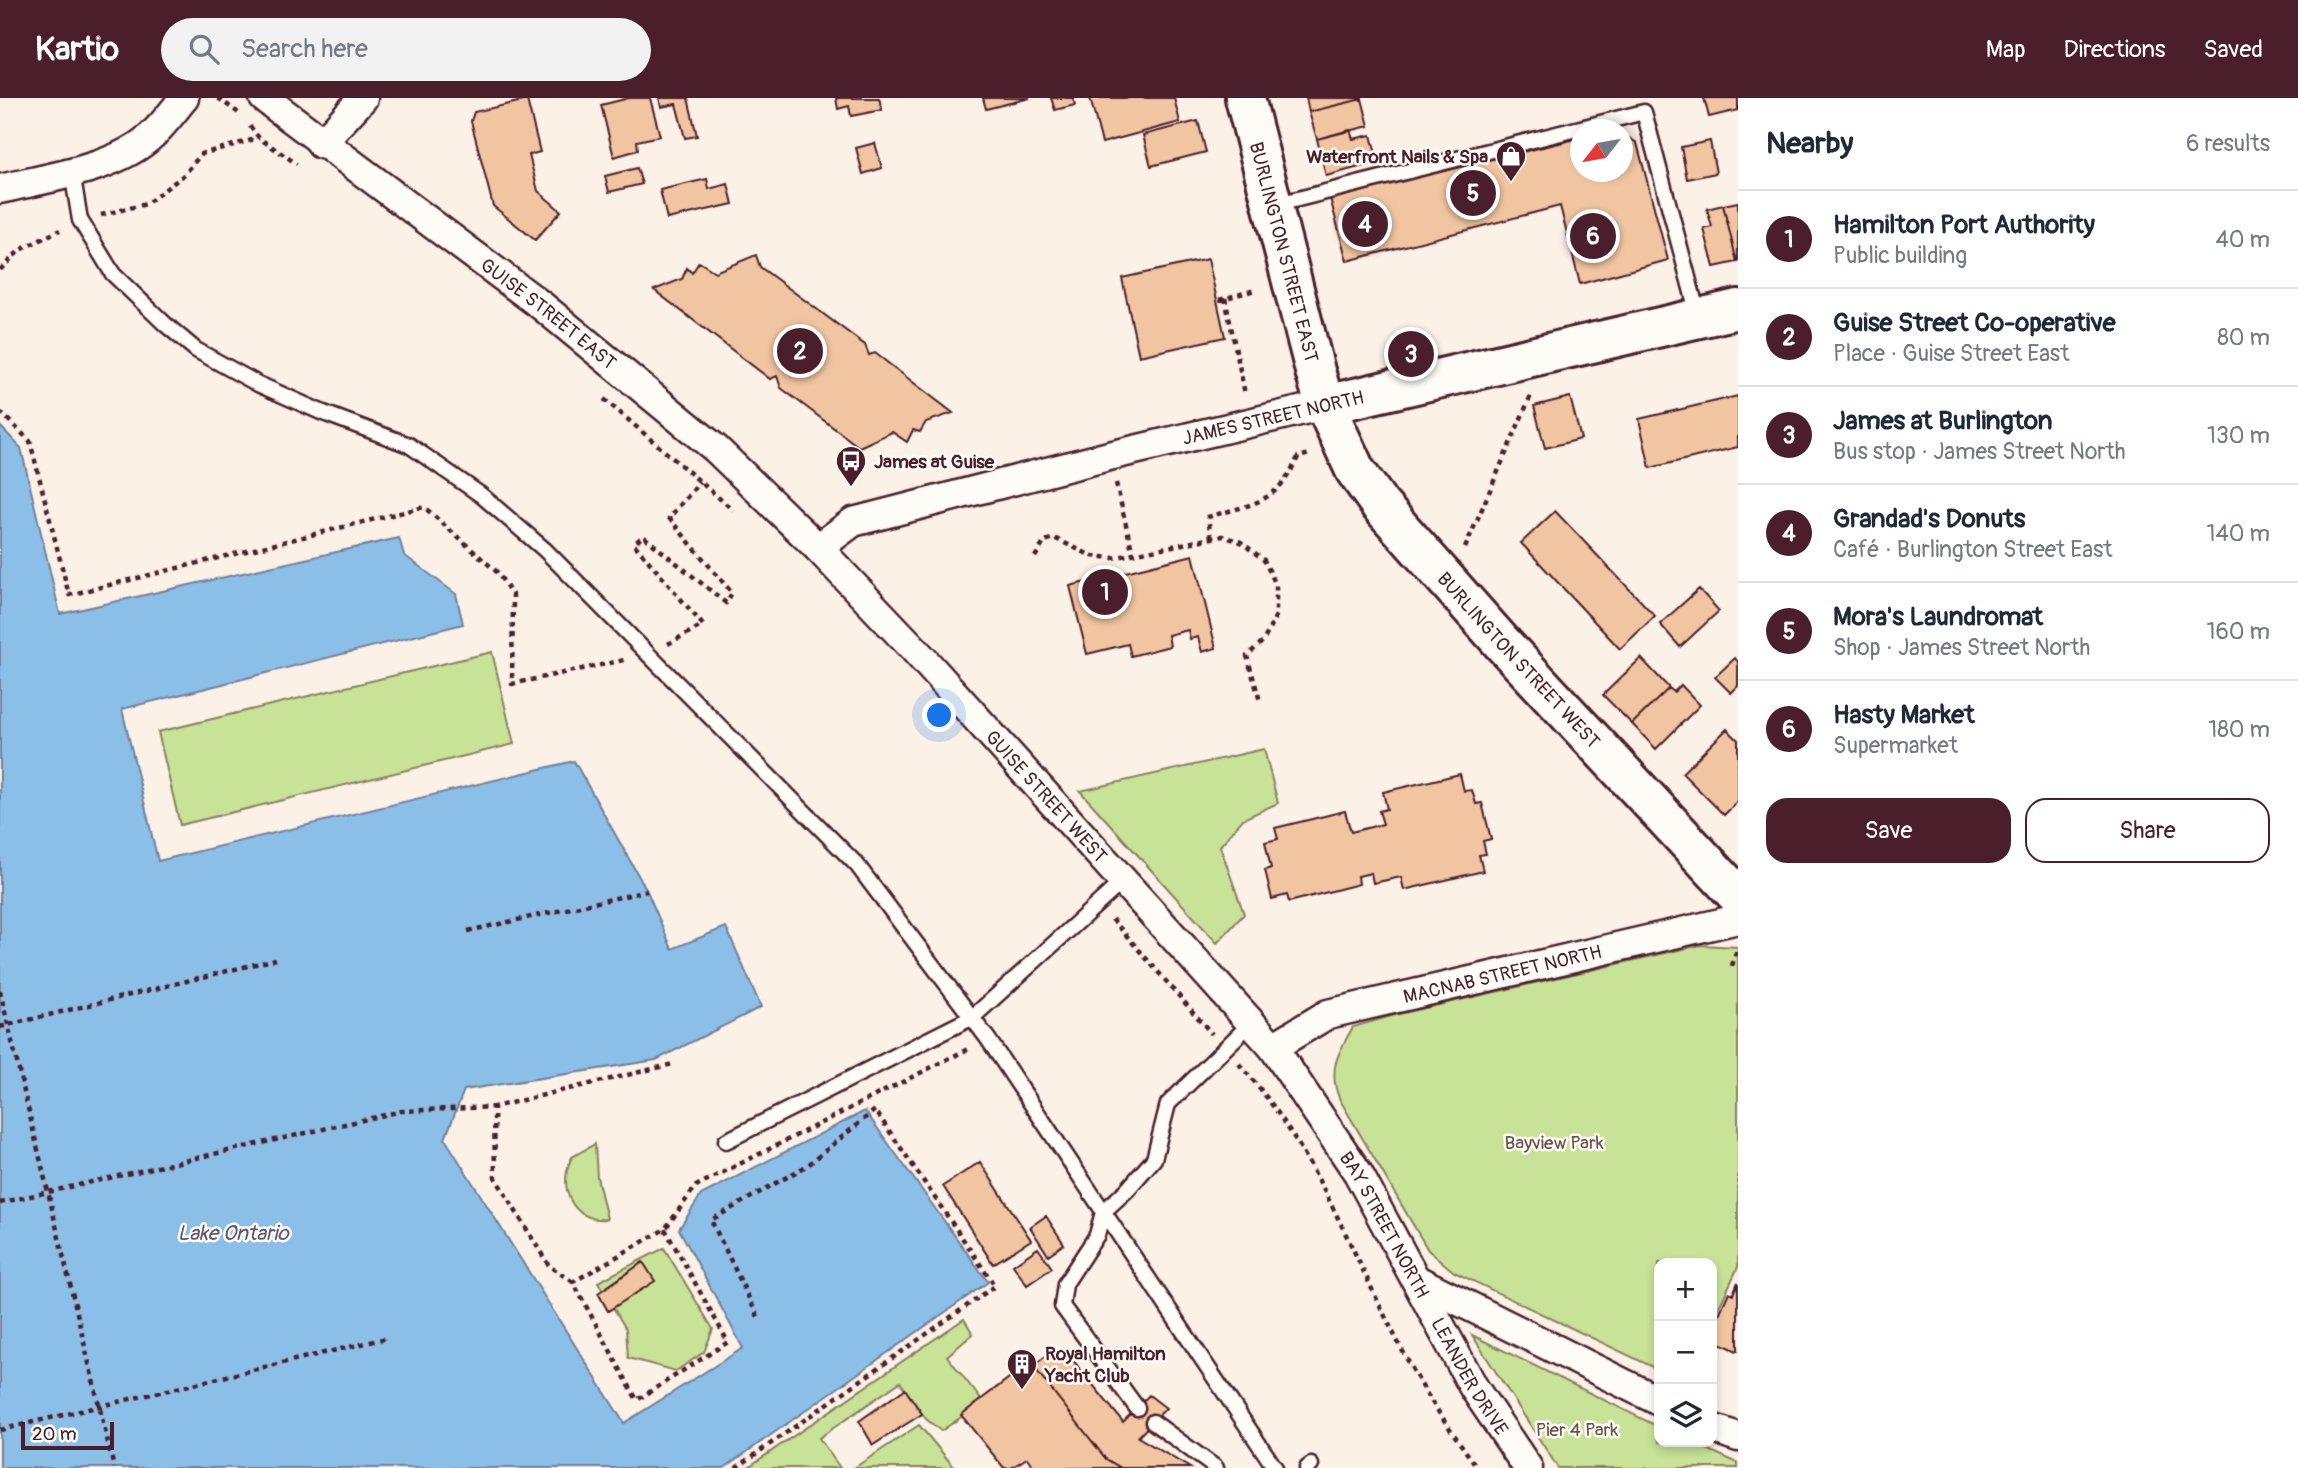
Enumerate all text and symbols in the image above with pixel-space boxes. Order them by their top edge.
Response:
search box [161,18,651,81]
text: Kartio [35,29,119,70]
icon: search [185,30,223,68]
text: Search here [241,33,368,65]
text: Map [1986,35,2026,64]
text: Directions [2064,35,2165,64]
text: Saved [2203,35,2263,64]
north arrow [1570,119,1633,182]
text: Nearby [1766,125,1853,162]
text: 6 results [2186,129,2270,158]
shop icon: Waterfront Nails & Spa [1494,139,1528,183]
street label: BURLINGTON STREET EAST [1244,140,1323,365]
place label: Waterfront Nails & Spa [1306,145,1488,169]
pin: 5 [1450,167,1496,219]
pin: 4 [1342,198,1388,250]
text: Hamilton Port Authority [1833,209,2095,241]
pin: 6 [1570,210,1616,262]
text: 1 [1785,225,1794,254]
text: 40 m [2216,225,2270,254]
text: Public building [1833,241,1967,270]
street label: GUISE STREET EAST [475,253,621,375]
text: Guise Street Co-operative [1833,307,2116,339]
text: 2 [1783,323,1795,352]
text: 80 m [2217,323,2270,352]
pin: 2 [777,325,823,377]
pin: 3 [1388,328,1434,380]
text: Place · Guise Street East [1833,339,2069,368]
street label: JAMES STREET NORTH [1180,385,1366,451]
text: James at Burlington [1833,405,2052,437]
text: 3 [1783,421,1795,450]
text: 130 m [2207,421,2270,450]
text: Bus stop · James Street North [1833,437,2126,466]
bus stop icon: James at Guise [834,444,868,488]
place label: James at Guise [874,450,995,474]
text: Grandad's Donuts [1833,503,2025,535]
text: 4 [1782,519,1796,548]
text: 140 m [2207,519,2270,548]
text: Café · Burlington Street East [1833,535,2113,564]
pin: 1 [1082,566,1128,618]
street label: BURLINGTON STREET WEST [1432,567,1605,754]
text: Mora's Laundromat [1833,601,2043,633]
text: 5 [1783,617,1795,646]
text: 160 m [2206,617,2270,646]
text: Shop · James Street North [1833,633,2090,662]
your location [922,698,956,732]
text: Hasty Market [1833,699,1975,731]
text: 6 [1782,715,1796,744]
text: 180 m [2208,715,2270,744]
street label: GUISE STREET WEST [980,725,1112,868]
text: Supermarket [1833,731,1958,760]
button: Save [1766,798,2011,863]
button: Share [2025,798,2270,863]
street label: MACNAB STREET NORTH [1401,940,1604,1009]
park label: Bayview Park [1504,1131,1604,1155]
street label: BAY STREET NORTH [1334,1147,1434,1302]
water label: Lake Ontario [177,1220,290,1247]
map controls [1654,1258,1717,1447]
button: + [1654,1258,1717,1321]
street label: LEANDER DRIVE [1425,1314,1513,1440]
button: − [1654,1321,1717,1384]
place label: Royal Hamilton Yacht Club [1044,1342,1166,1388]
building icon: Royal Hamilton Yacht Club [1005,1347,1039,1391]
button: layers [1654,1384,1717,1447]
park label: Pier 4 Park [1536,1418,1618,1442]
scale bar [21,1419,114,1451]
text: 20 m [32,1422,77,1446]

